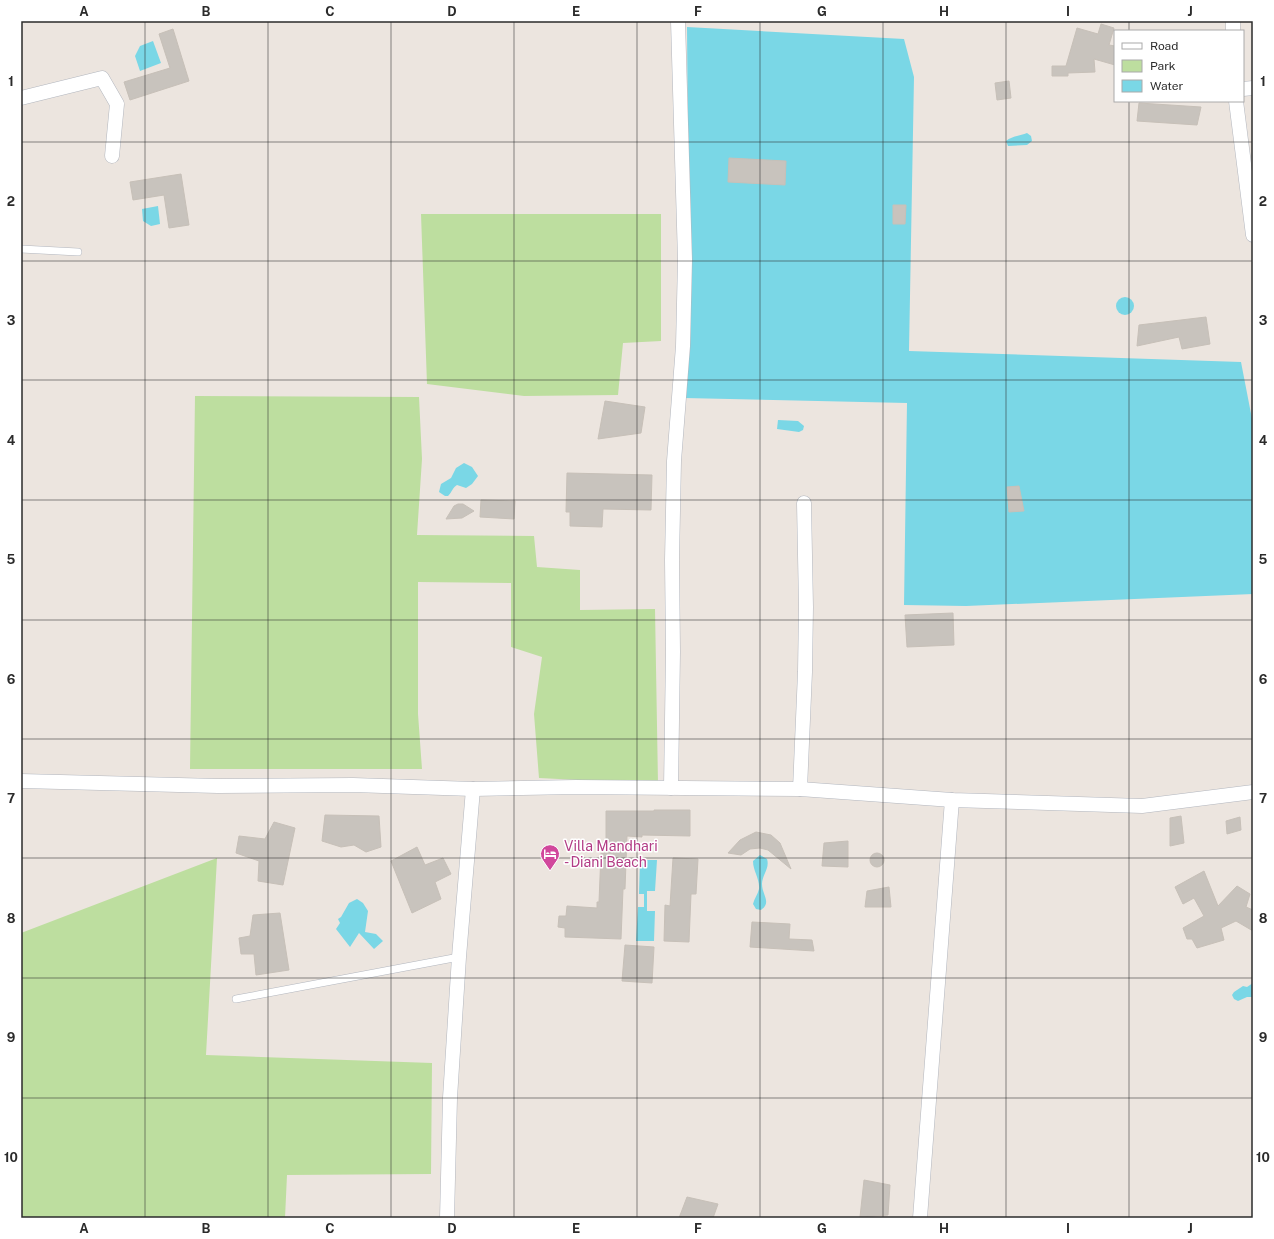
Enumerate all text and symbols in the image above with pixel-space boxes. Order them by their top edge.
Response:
text: A [79,4,89,19]
text: B [202,4,211,19]
text: C [325,4,335,19]
text: D [447,4,457,19]
text: E [572,4,580,19]
text: F [694,4,702,19]
text: G [817,4,827,19]
text: H [939,4,949,19]
text: I [1066,4,1070,19]
text: J [1187,4,1193,19]
legend [1114,30,1244,102]
text: Road [1150,39,1178,53]
text: Park [1150,59,1176,73]
text: 1 [8,74,14,89]
text: 1 [1260,74,1266,89]
text: Water [1150,79,1184,93]
text: 2 [7,194,15,209]
text: 2 [1259,194,1267,209]
text: 3 [7,313,16,328]
text: 3 [1259,313,1268,328]
text: 4 [7,433,16,448]
text: 4 [1259,433,1268,448]
text: 5 [7,552,16,567]
text: 5 [1259,552,1268,567]
text: 6 [7,672,16,687]
text: 6 [1259,672,1268,687]
text: 7 [7,791,15,806]
text: 7 [1259,791,1267,806]
place label: Villa Mandhari - Diani Beach [564,838,658,870]
hotel icon: Villa Mandhari - Diani Beach [539,843,561,871]
text: 8 [7,911,16,926]
text: 8 [1259,911,1268,926]
text: 9 [7,1030,15,1045]
text: 9 [1259,1030,1267,1045]
text: 10 [4,1150,18,1165]
text: 10 [1256,1150,1270,1165]
text: A [79,1221,89,1236]
text: B [202,1221,211,1236]
text: C [325,1221,335,1236]
text: D [447,1221,457,1236]
text: E [572,1221,580,1236]
text: F [694,1221,702,1236]
text: G [817,1221,827,1236]
text: H [939,1221,949,1236]
text: I [1066,1221,1070,1236]
text: J [1187,1221,1193,1236]

